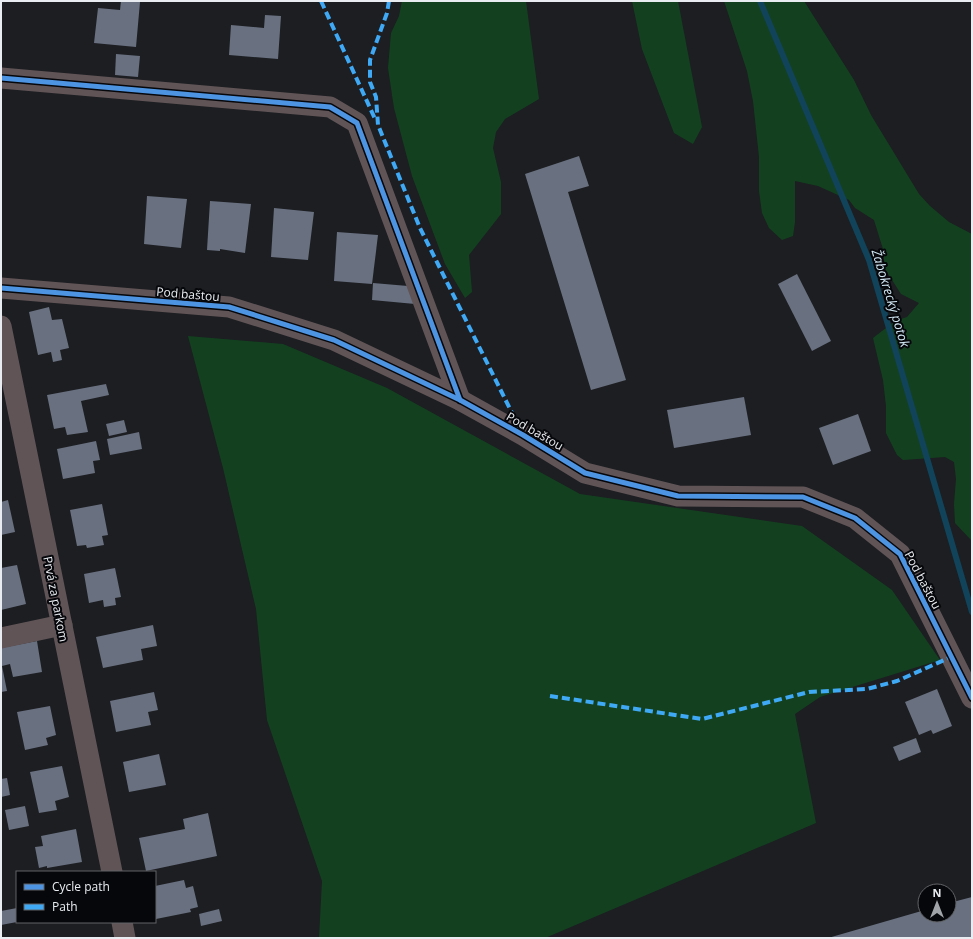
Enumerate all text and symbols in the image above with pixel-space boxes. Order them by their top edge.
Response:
water label: Žabokrecký potok [867,246,915,350]
street label: Pod baštou [156,283,220,305]
street label: Pod baštou [503,408,567,454]
street label: Pod baštou [901,548,945,612]
street label: Prvá za parkom [39,555,73,643]
legend [16,871,156,923]
text: Cycle path [52,878,110,895]
north arrow [917,883,957,923]
text: N [933,885,941,900]
text: Path [52,898,78,915]

